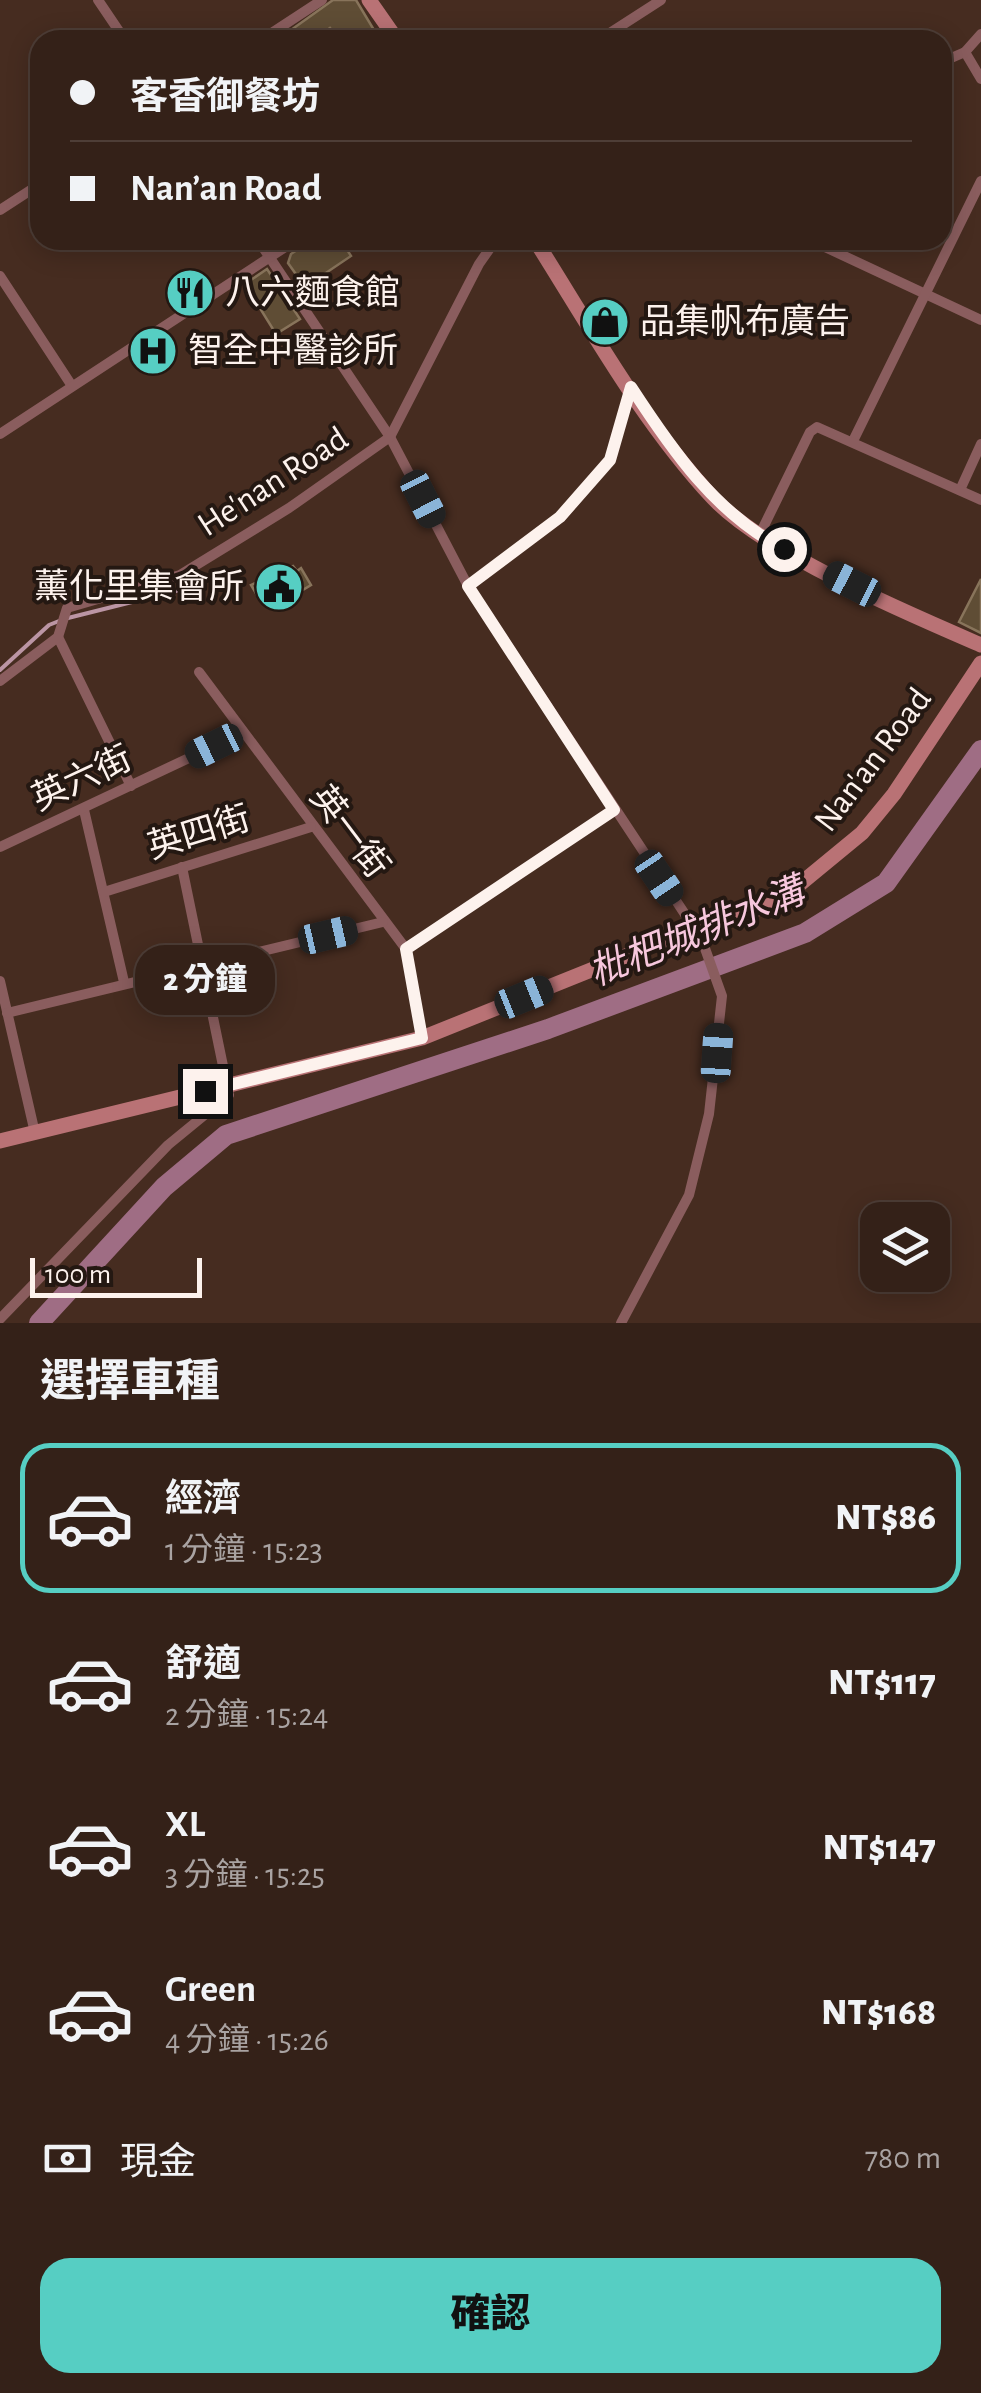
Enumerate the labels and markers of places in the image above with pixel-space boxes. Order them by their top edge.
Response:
restaurant icon: 八六麵食館 [164,267,216,319]
place label: 八六麵食館 [225,274,400,311]
shop icon: 品集帆布廣告 [579,296,631,348]
place label: 品集帆布廣告 [640,303,850,340]
hospital icon: 智全中醫診所 [127,325,179,377]
place label: 智全中醫診所 [188,332,398,369]
public building icon: 薰化里集會所 [253,561,305,613]
place label: 薰化里集會所 [34,568,244,605]

